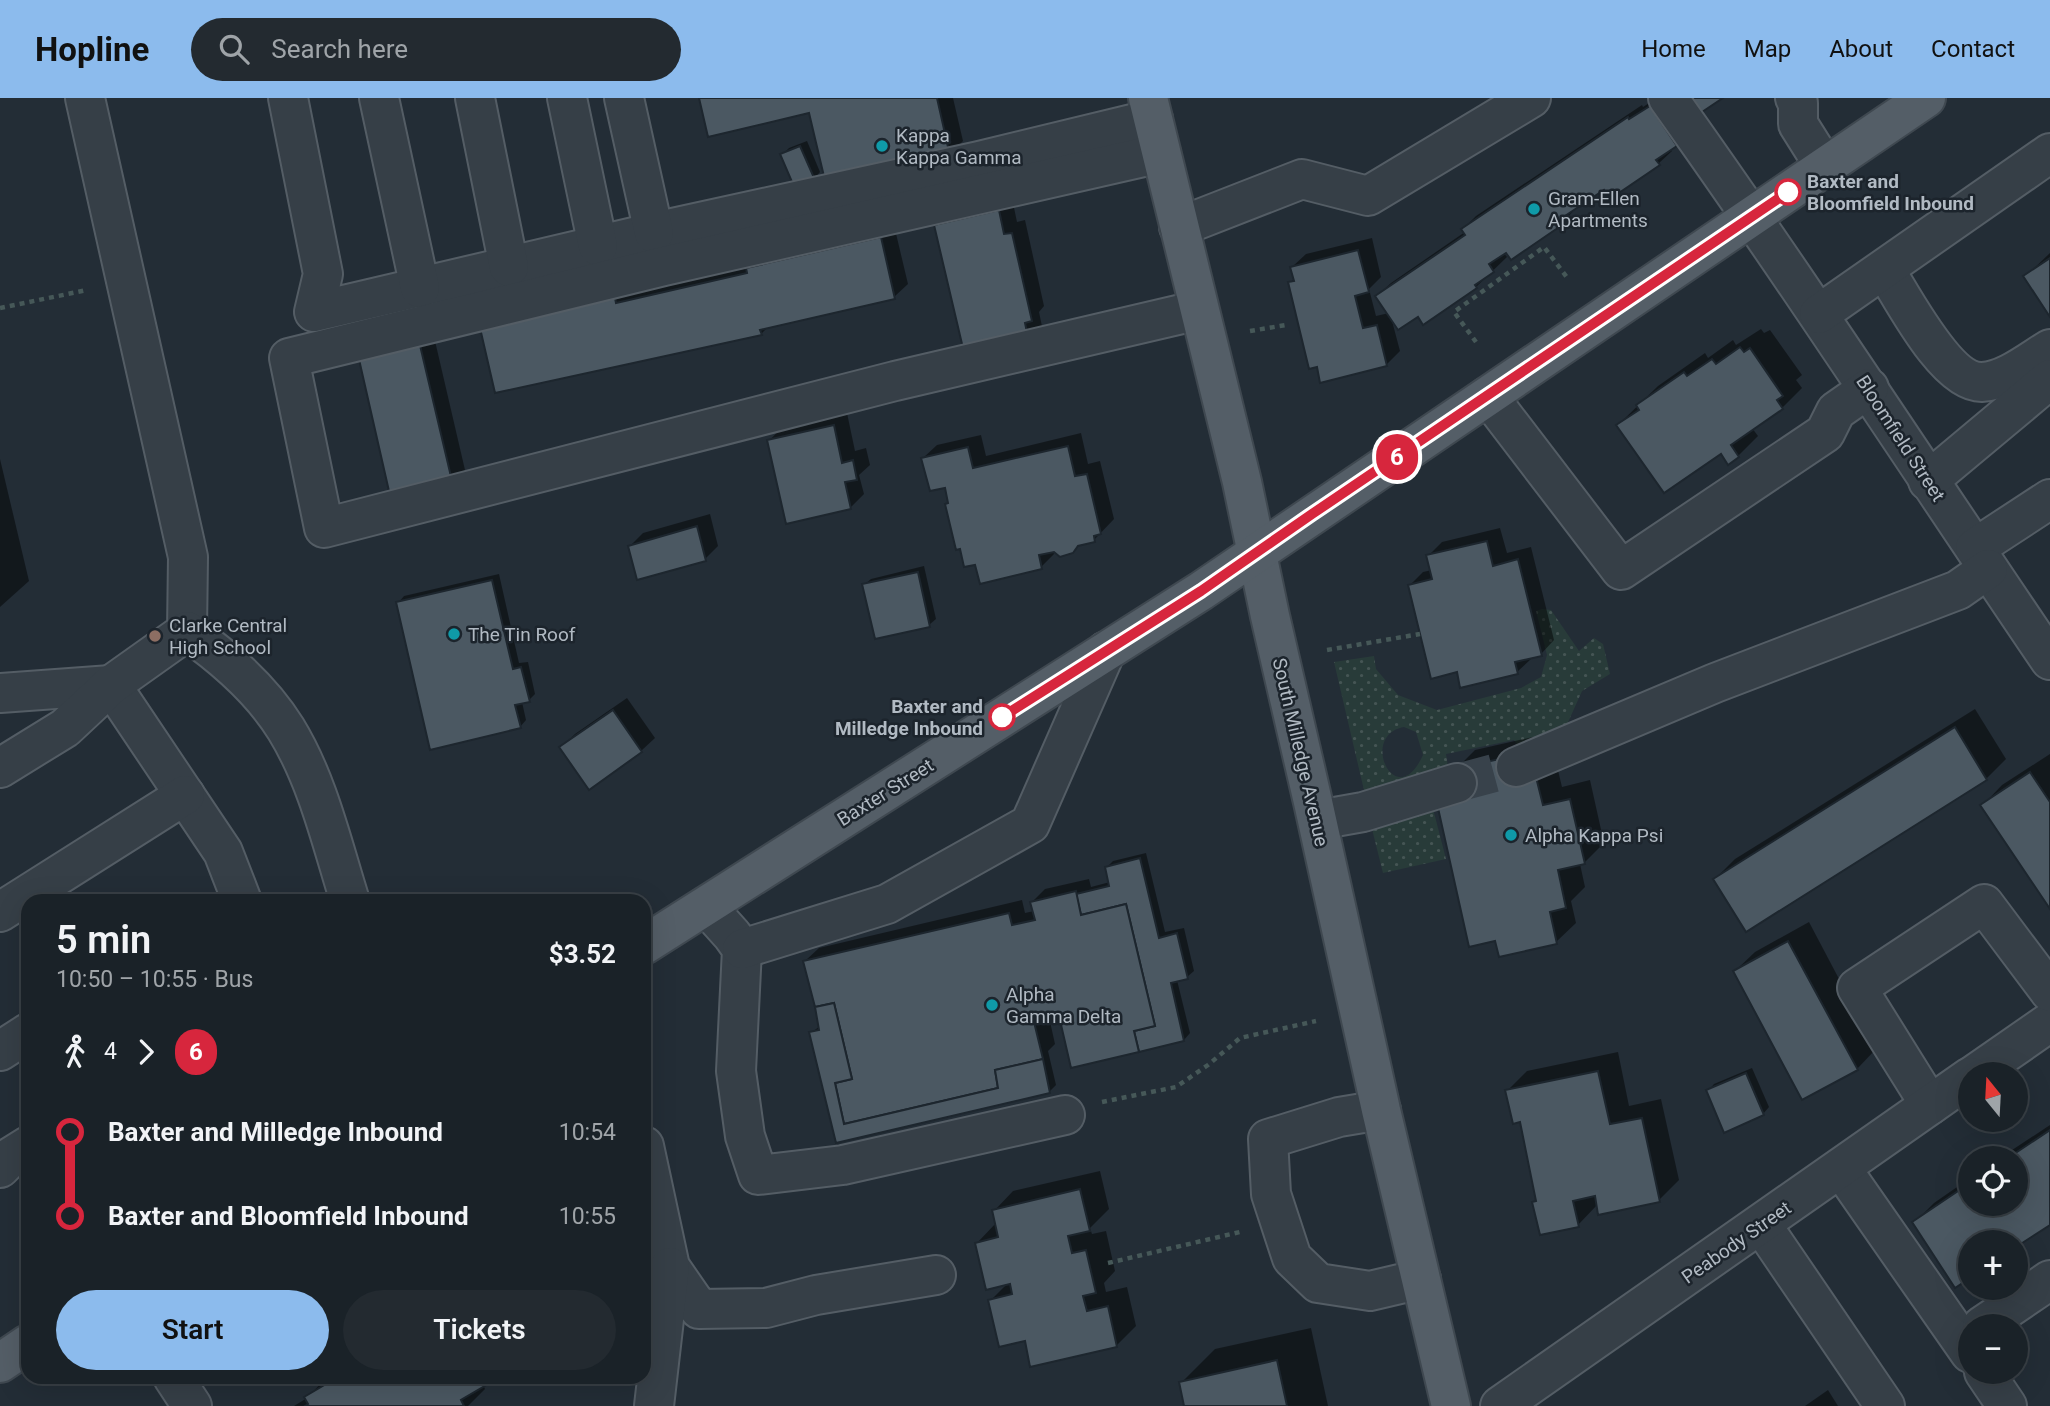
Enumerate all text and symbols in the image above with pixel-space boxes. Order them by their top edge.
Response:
search box [191,18,681,81]
text: Hopline [35,30,149,69]
icon: search [215,30,253,68]
text: Search here [271,34,408,64]
text: Home [1641,35,1706,63]
text: Map [1744,35,1791,63]
text: About [1829,35,1893,63]
text: Contact [1931,35,2015,63]
place label: Kappa Kappa Gamma [896,124,1022,169]
marker: Kappa Kappa Gamma [874,138,890,154]
place label: Baxter and Bloomfield Inbound [1807,170,1974,215]
marker: Baxter and Bloomfield Inbound [1775,179,1801,205]
place label: Gram-Ellen Apartments [1548,187,1648,232]
marker: Gram-Ellen Apartments [1526,201,1542,217]
street label: Bloomfield Street [1851,371,1950,506]
line badge: 6 [1374,434,1420,480]
text: 6 [1390,443,1404,471]
place label: Clarke Central High School [169,614,287,659]
place label: The Tin Roof [468,623,576,646]
marker: The Tin Roof [446,626,462,642]
marker: Clarke Central High School [147,628,163,644]
street label: South Milledge Avenue [1268,656,1333,849]
place label: Baxter and Milledge Inbound [835,695,983,740]
marker: Baxter and Milledge Inbound [989,704,1015,730]
street label: Baxter Street [833,754,938,831]
place label: Alpha Kappa Psi [1525,824,1663,847]
marker: Alpha Kappa Psi [1503,827,1519,843]
text: 5 min [56,918,151,962]
text: $3.52 [549,939,616,969]
text: 10:50 – 10:55 · Bus [56,966,253,993]
place label: Alpha Gamma Delta [1006,983,1121,1028]
marker: Alpha Gamma Delta [984,997,1000,1013]
icon: walk [56,1033,94,1071]
icon: forward [127,1033,165,1071]
text: 4 [104,1038,117,1065]
text: 6 [189,1038,203,1066]
north arrow [1958,1062,2028,1132]
map controls [1958,1062,2028,1384]
text: Baxter and Milledge Inbound [108,1117,443,1147]
text: 10:54 [559,1119,616,1146]
button: locate [1958,1146,2028,1216]
street label: Peabody Street [1677,1196,1795,1289]
text: Baxter and Bloomfield Inbound [108,1201,469,1231]
text: 10:55 [559,1203,616,1230]
button: + [1958,1230,2028,1300]
button: Start [56,1290,329,1370]
button: Tickets [343,1290,616,1370]
button: − [1958,1314,2028,1384]

